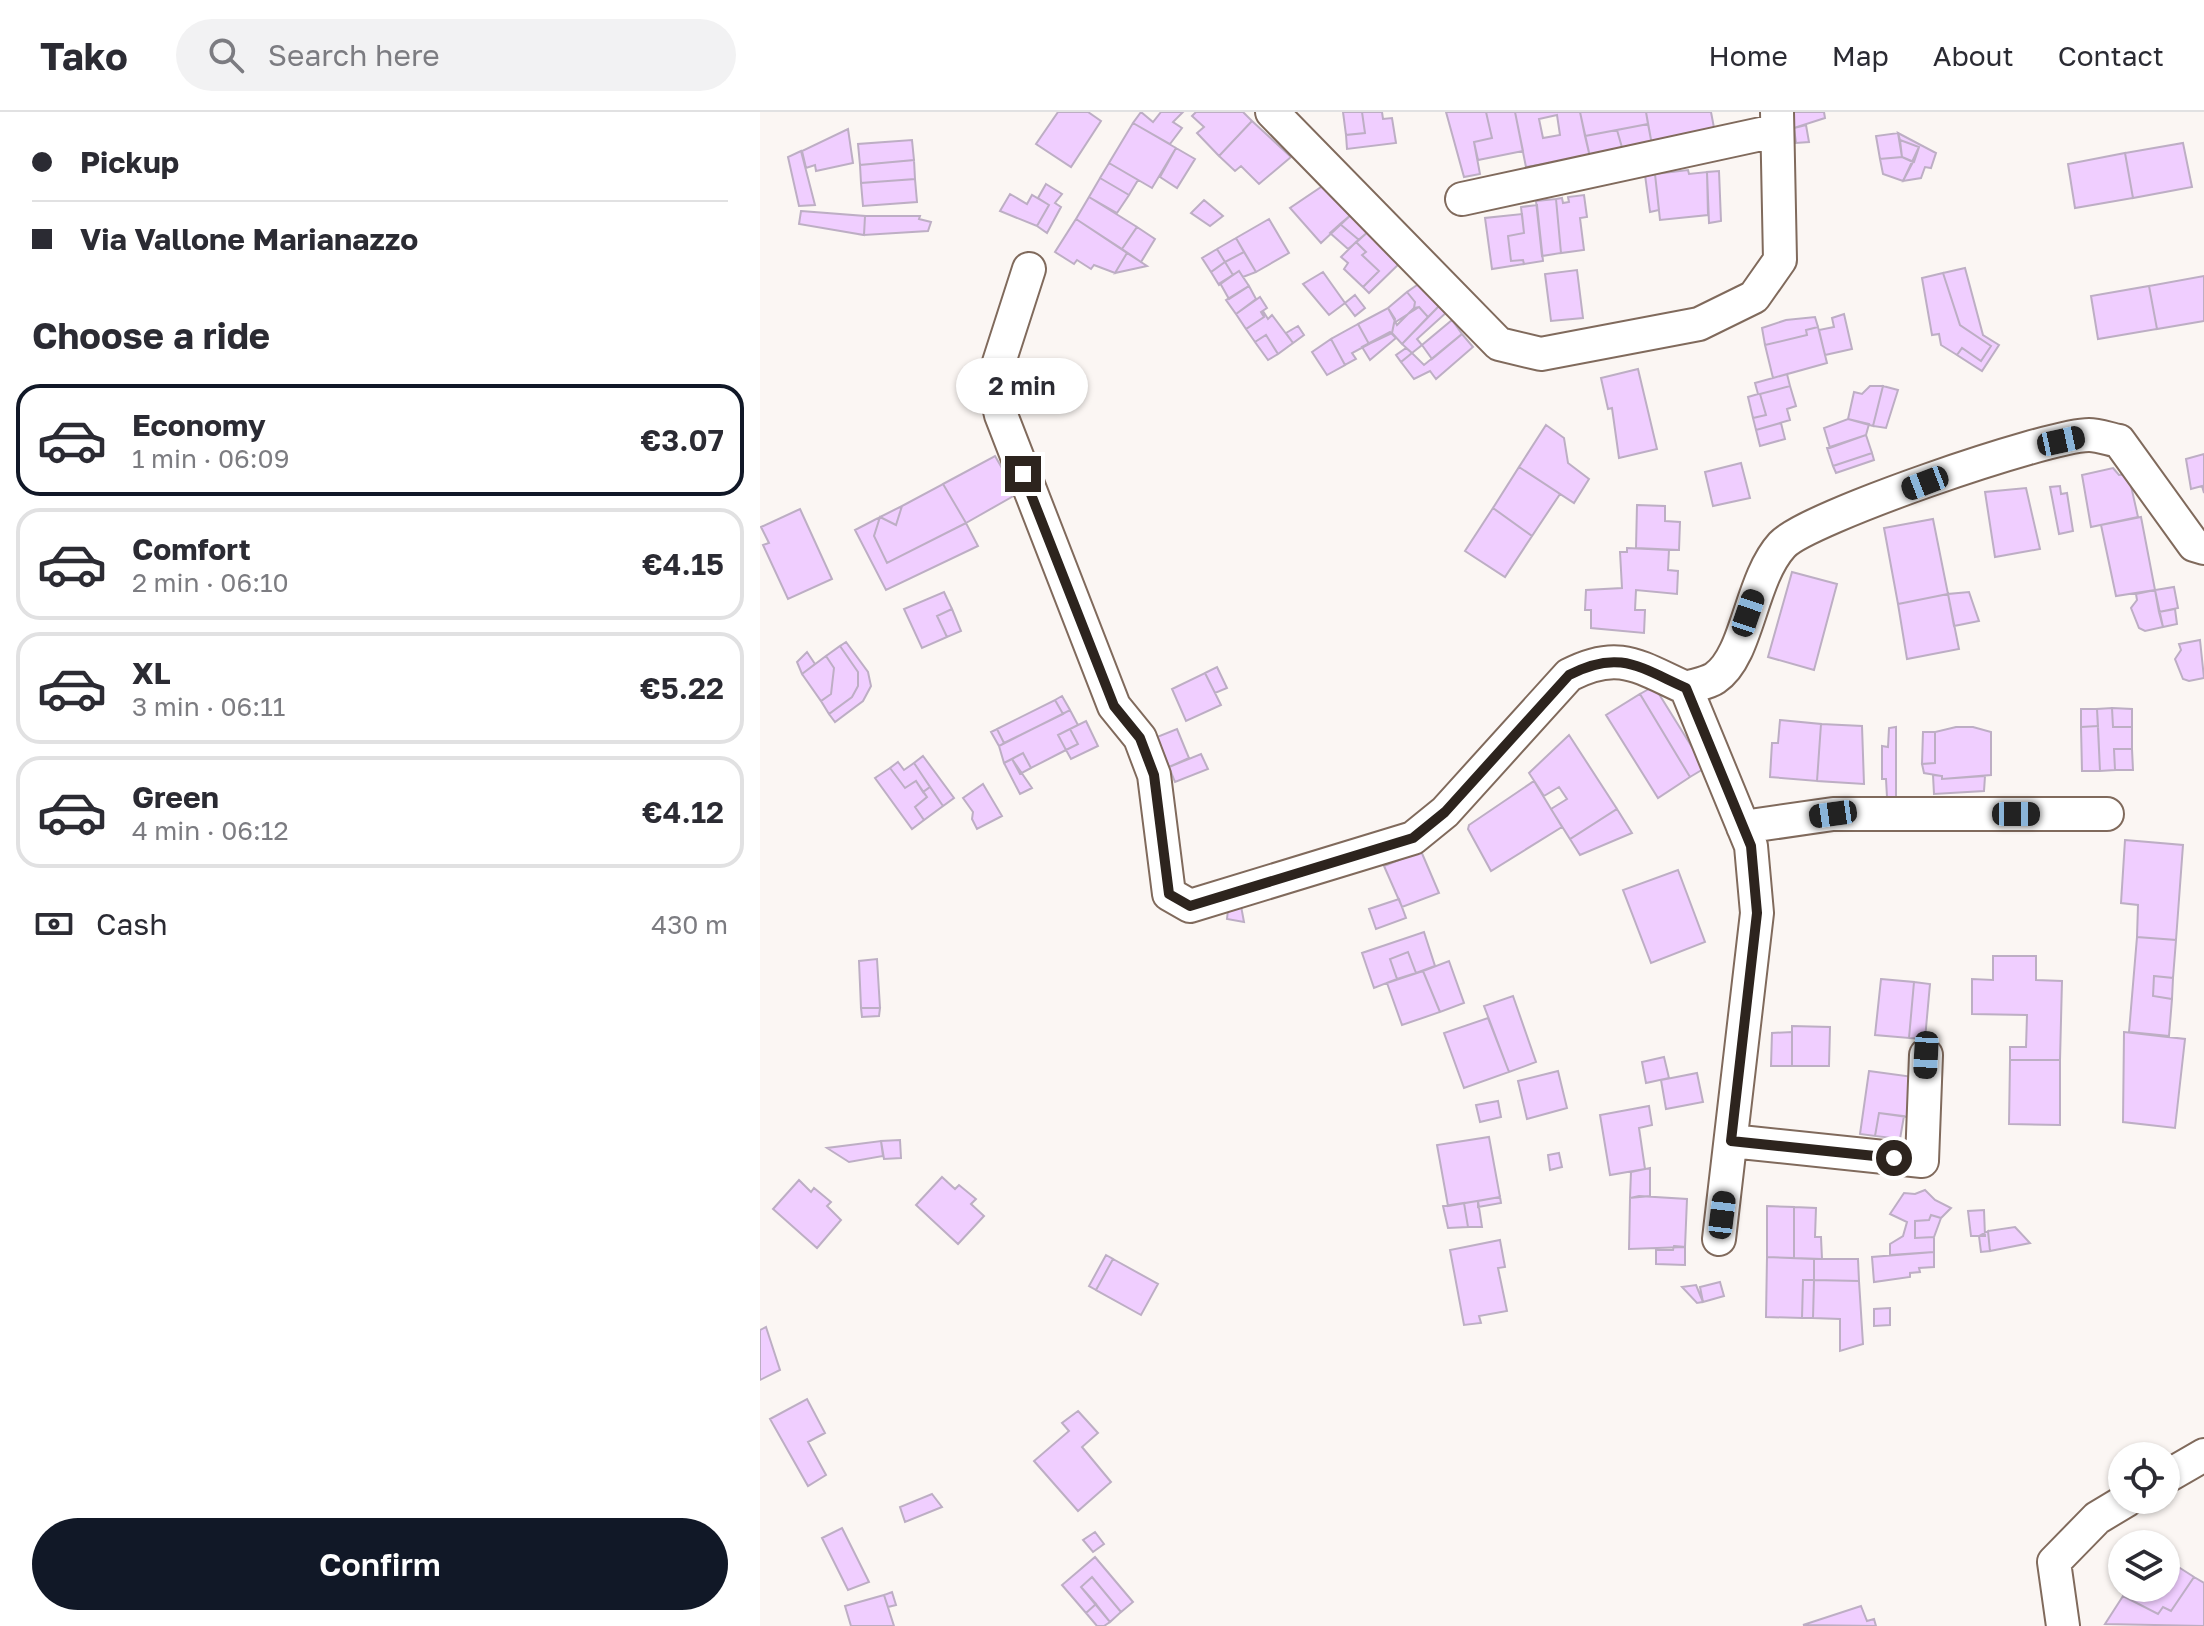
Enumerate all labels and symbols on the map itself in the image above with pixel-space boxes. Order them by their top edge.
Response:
callout: 2 min [957,358,1089,414]
car [2035,424,2087,458]
route end [1005,456,1041,492]
car [1898,463,1952,503]
car [1729,586,1767,640]
car [1808,799,1858,829]
car [1992,802,2040,826]
car [1913,1030,1939,1080]
route start [1876,1140,1912,1176]
car [1707,1190,1737,1240]

